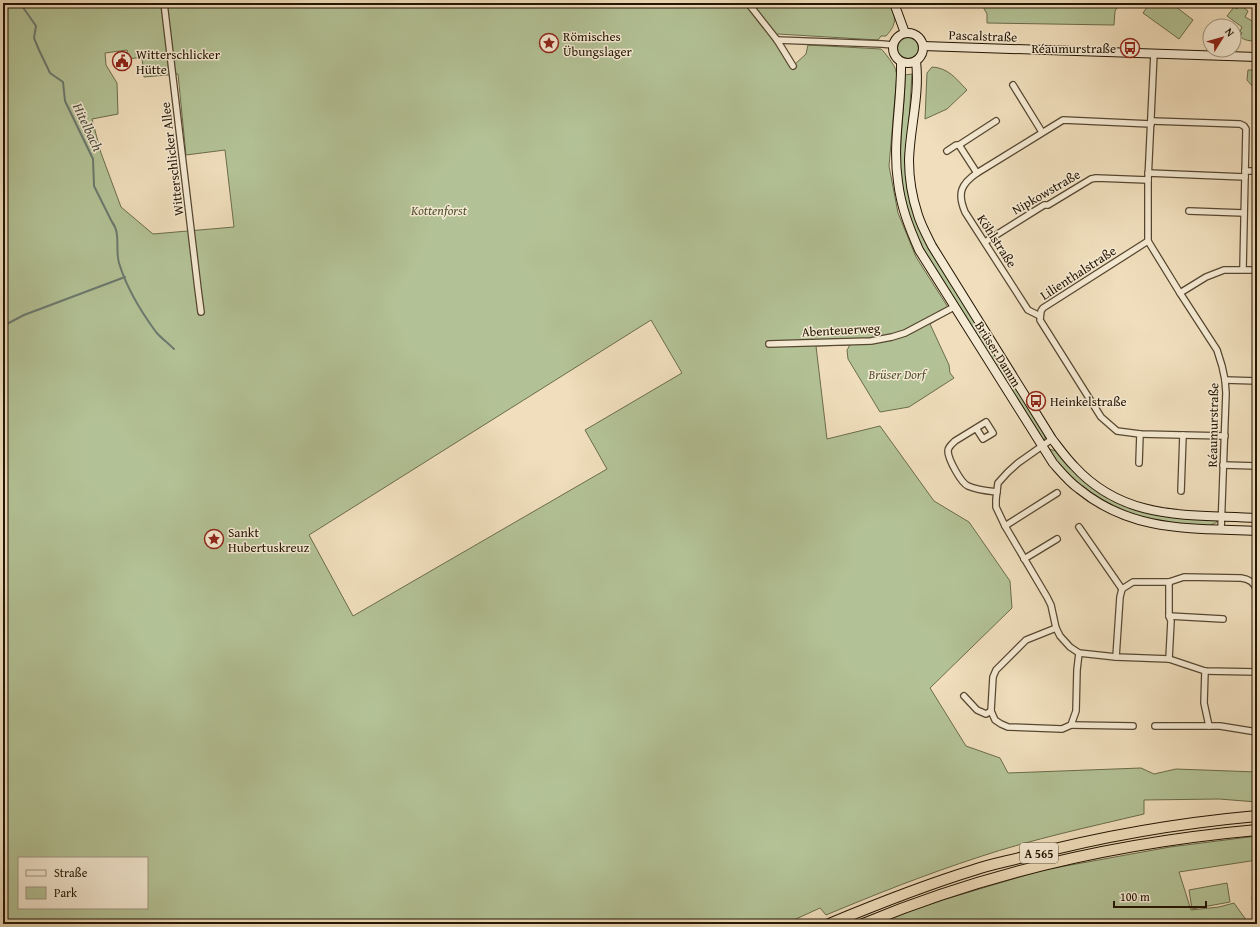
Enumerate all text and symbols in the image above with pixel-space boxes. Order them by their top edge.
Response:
north arrow [1202,18,1242,58]
text: N [1221,24,1239,40]
street label: Pascalstraße [948,25,1018,47]
place label: Römisches Übungslager [563,27,633,61]
place icon: Römisches Übungslager [538,32,560,54]
bus stop icon: Réaumurstraße [1119,37,1141,59]
place label: Réaumurstraße [1031,39,1116,58]
place label: Witterschlicker Hütte [136,45,221,79]
public building icon: Witterschlicker Hütte [111,50,133,72]
water label: Hitelbach [68,99,108,154]
street label: Witterschlicker Allee [156,101,188,217]
street label: Nipkowstraße [1008,165,1084,219]
park label: Kottenforst [410,201,468,220]
street label: Köhlstraße [973,211,1021,271]
street label: Lilienthalstraße [1036,241,1120,305]
street label: Brüser Damm [970,317,1026,391]
street label: Abenteuerweg [801,318,881,342]
park label: Brüser Dorf [868,365,928,384]
street label: Réaumurstraße [1203,383,1223,467]
bus stop icon: Heinkelstraße [1025,390,1047,412]
place label: Heinkelstraße [1050,392,1127,411]
place label: Sankt Hubertuskreuz [228,523,310,557]
place icon: Sankt Hubertuskreuz [203,528,225,550]
road number: A 565 [1020,843,1058,863]
legend [18,857,148,909]
text: Straße [54,864,88,881]
scale bar [1114,883,1206,909]
text: Park [54,884,78,901]
text: 100 m [1120,888,1150,905]

